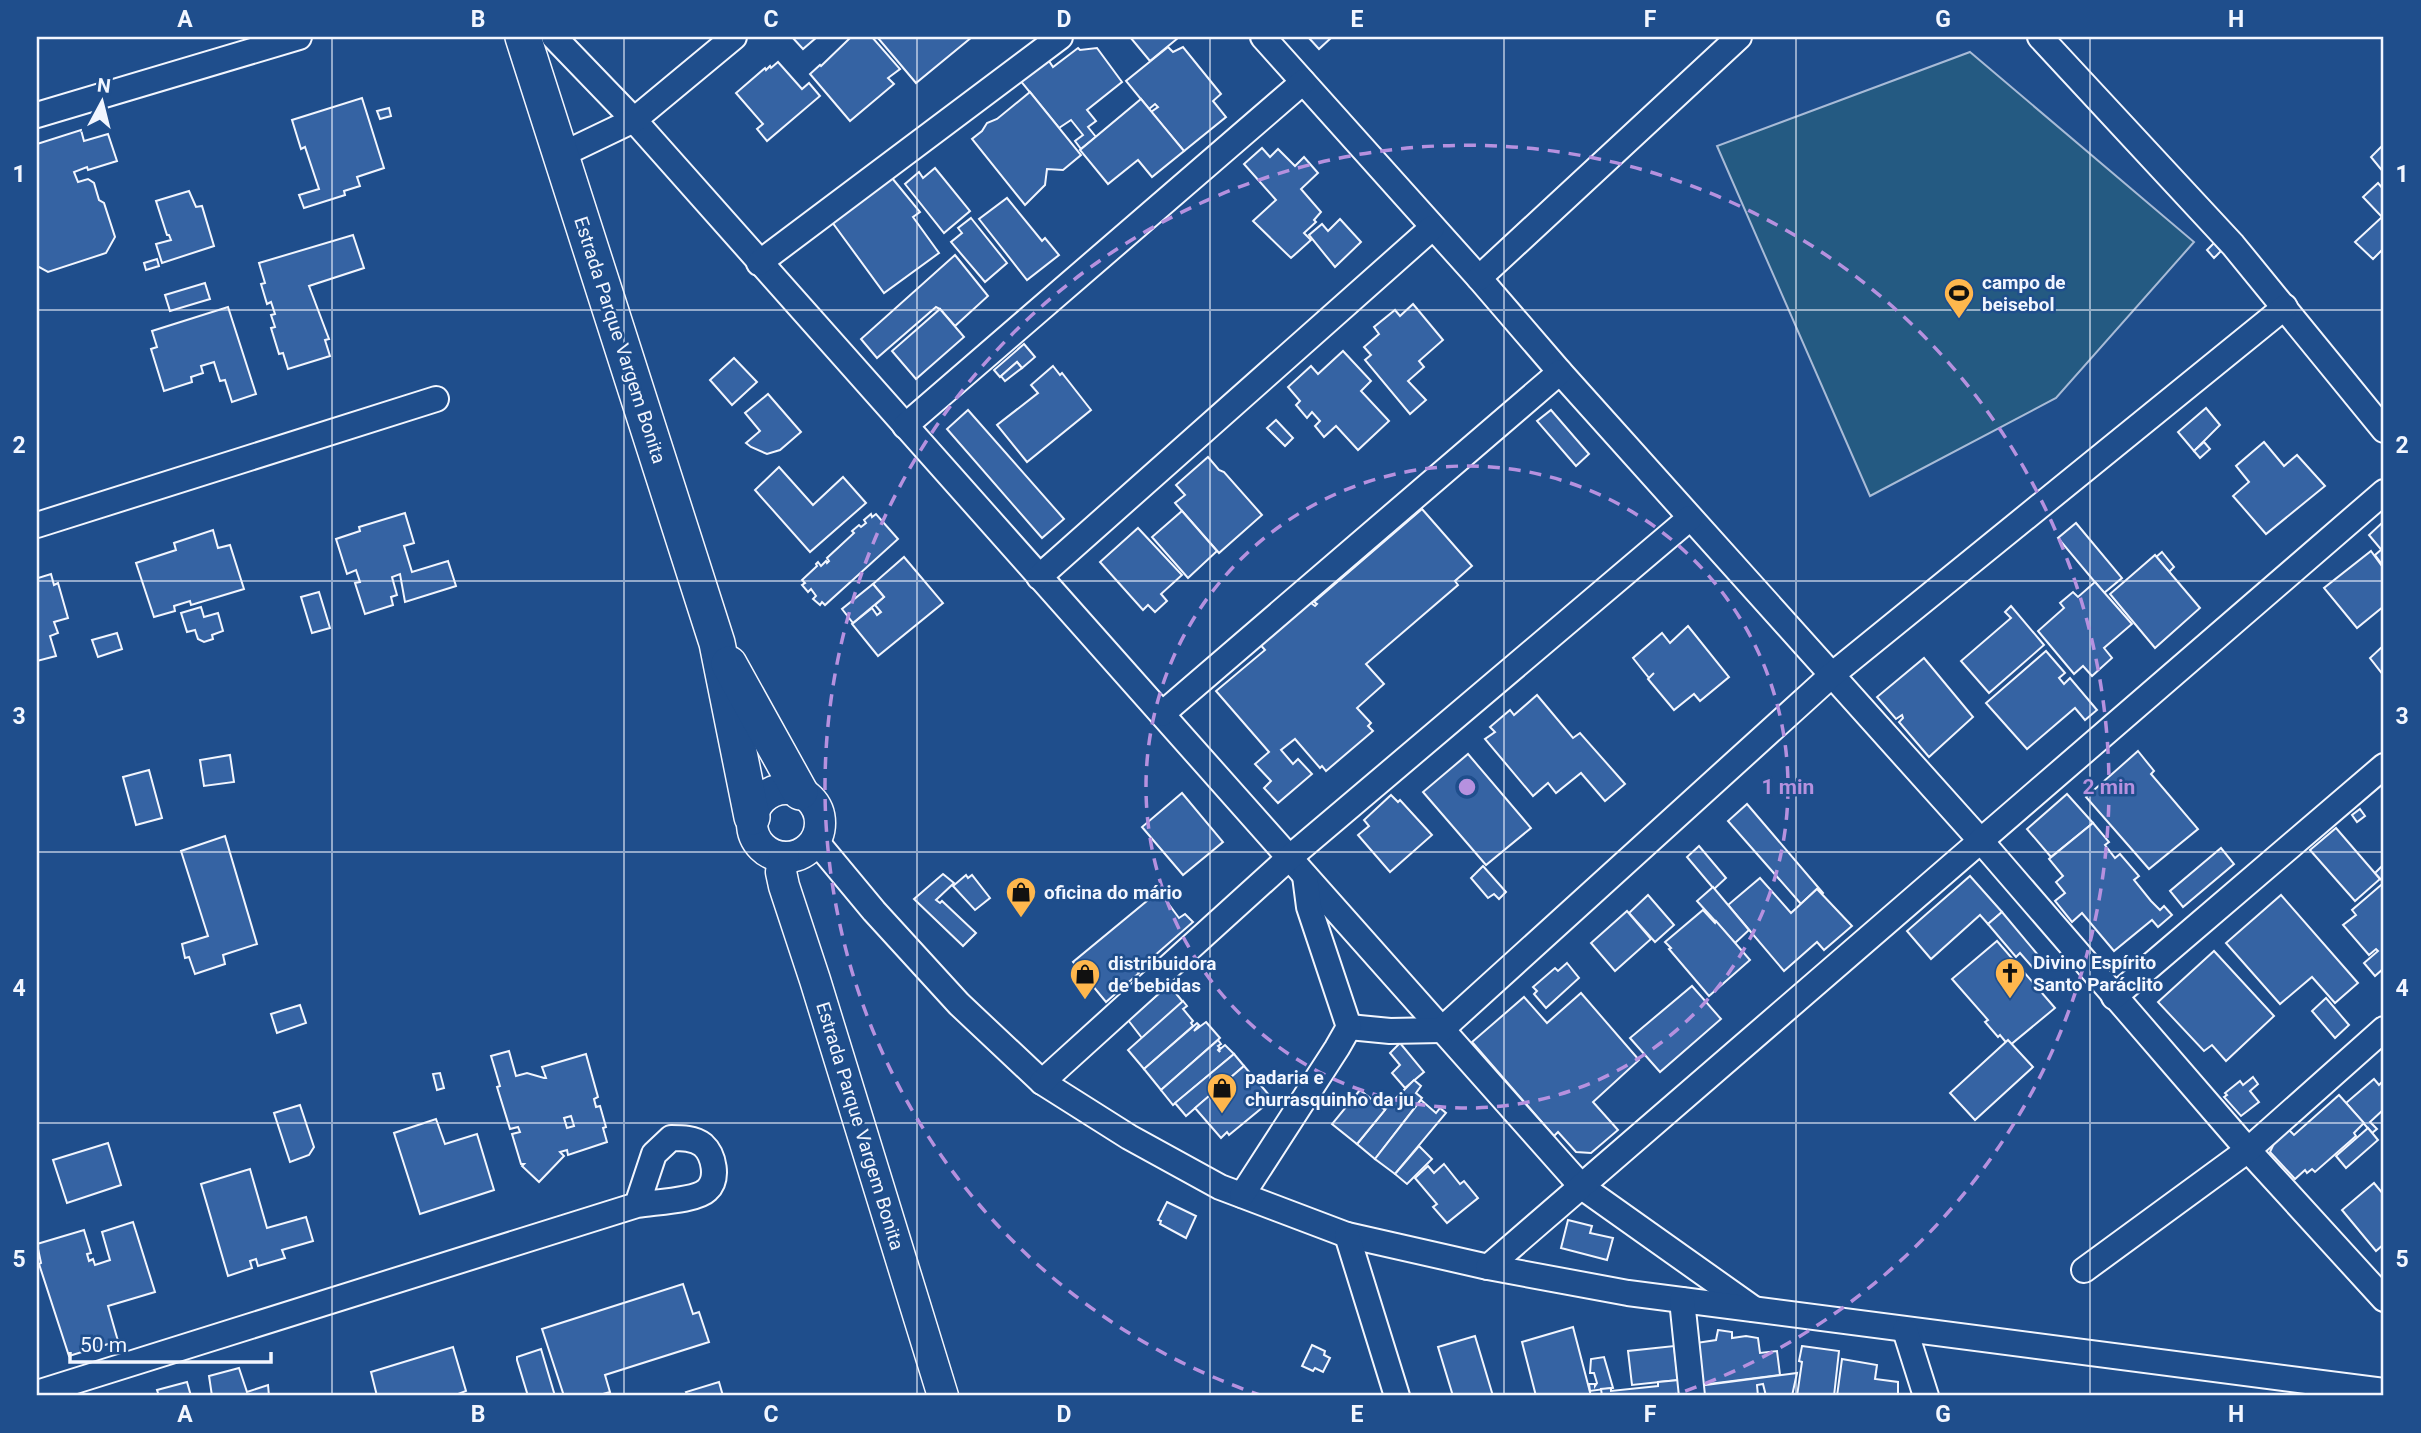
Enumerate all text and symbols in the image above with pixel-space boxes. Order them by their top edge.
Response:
text: A [177,6,193,33]
text: B [471,6,485,33]
text: C [763,6,779,33]
text: D [1057,6,1071,33]
text: E [1351,6,1364,33]
text: F [1644,6,1657,33]
text: G [1935,6,1951,33]
text: H [2228,6,2244,33]
north arrow [66,66,136,136]
text: N [96,73,112,98]
text: 1 [12,161,26,188]
text: 1 [2395,161,2409,188]
street label: Estrada Parque Vargem Bonita [569,214,671,466]
place label: campo de beisebol [1982,271,2066,316]
sports icon: campo de beisebol [1942,276,1976,320]
text: 2 [12,432,26,459]
text: 2 [2395,432,2409,459]
text: 3 [12,703,26,730]
text: 3 [2395,703,2409,730]
centre of rings [1455,775,1479,799]
text: 1 min [1762,775,1814,799]
text: 2 min [2083,775,2135,799]
shop icon: oficina do mário [1004,875,1038,919]
place label: oficina do mário [1044,881,1183,904]
place label: Divino Espírito Santo Paráclito [2033,951,2163,996]
place label: distribuidora de bebidas [1108,952,1217,997]
church icon: Divino Espírito Santo Paráclito [1993,956,2027,1000]
shop icon: distribuidora de bebidas [1068,957,1102,1001]
text: 4 [12,975,26,1002]
text: 4 [2395,975,2409,1002]
street label: Estrada Parque Vargem Bonita [811,999,909,1253]
place label: padaria e churrasquinho da ju [1245,1066,1414,1111]
shop icon: padaria e churrasquinho da ju [1205,1071,1239,1115]
text: 5 [12,1246,26,1273]
text: 5 [2395,1246,2409,1273]
scale bar [70,1321,271,1365]
text: 50 m [80,1333,127,1357]
text: A [177,1401,193,1428]
text: B [471,1401,485,1428]
text: C [763,1401,779,1428]
text: D [1057,1401,1071,1428]
text: E [1351,1401,1364,1428]
text: F [1644,1401,1657,1428]
text: G [1935,1401,1951,1428]
text: H [2228,1401,2244,1428]

